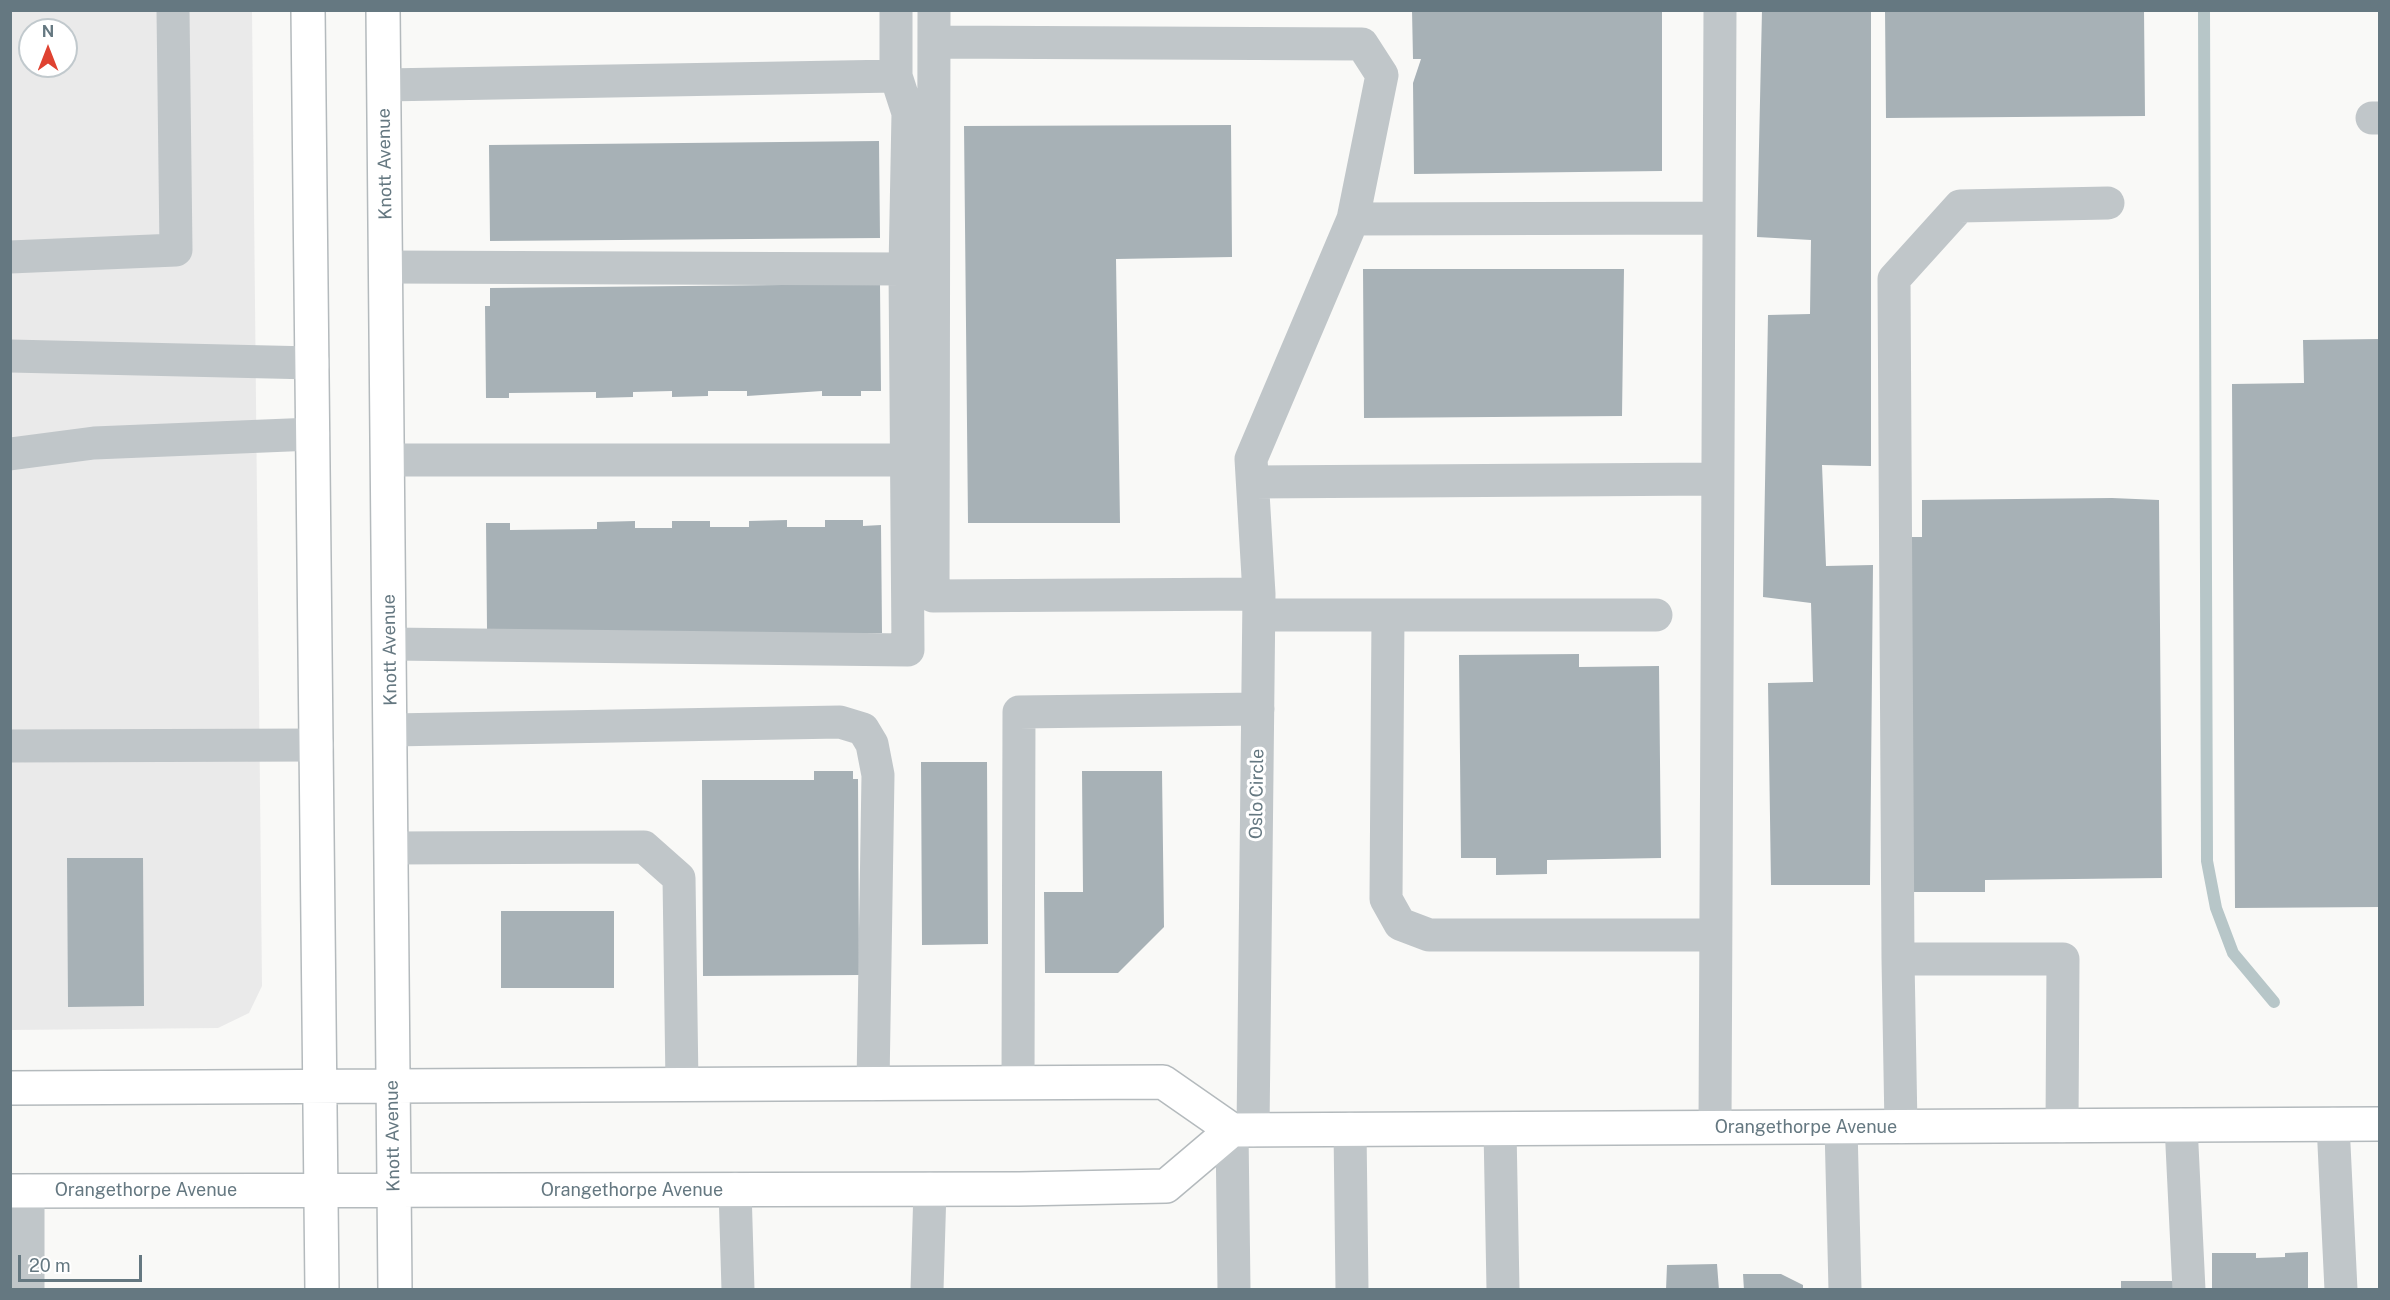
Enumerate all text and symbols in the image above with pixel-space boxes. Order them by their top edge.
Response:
north arrow [18,18,78,78]
text: N [42,22,54,41]
street label: Knott Avenue [373,108,397,220]
street label: Knott Avenue [378,594,402,706]
street label: Oslo Circle [1245,749,1269,839]
street label: Knott Avenue [381,1080,405,1192]
street label: Orangethorpe Avenue [1715,1116,1897,1138]
street label: Orangethorpe Avenue [55,1179,237,1201]
street label: Orangethorpe Avenue [541,1179,723,1201]
scale bar [21,1243,146,1281]
text: 20 m [29,1255,71,1276]

